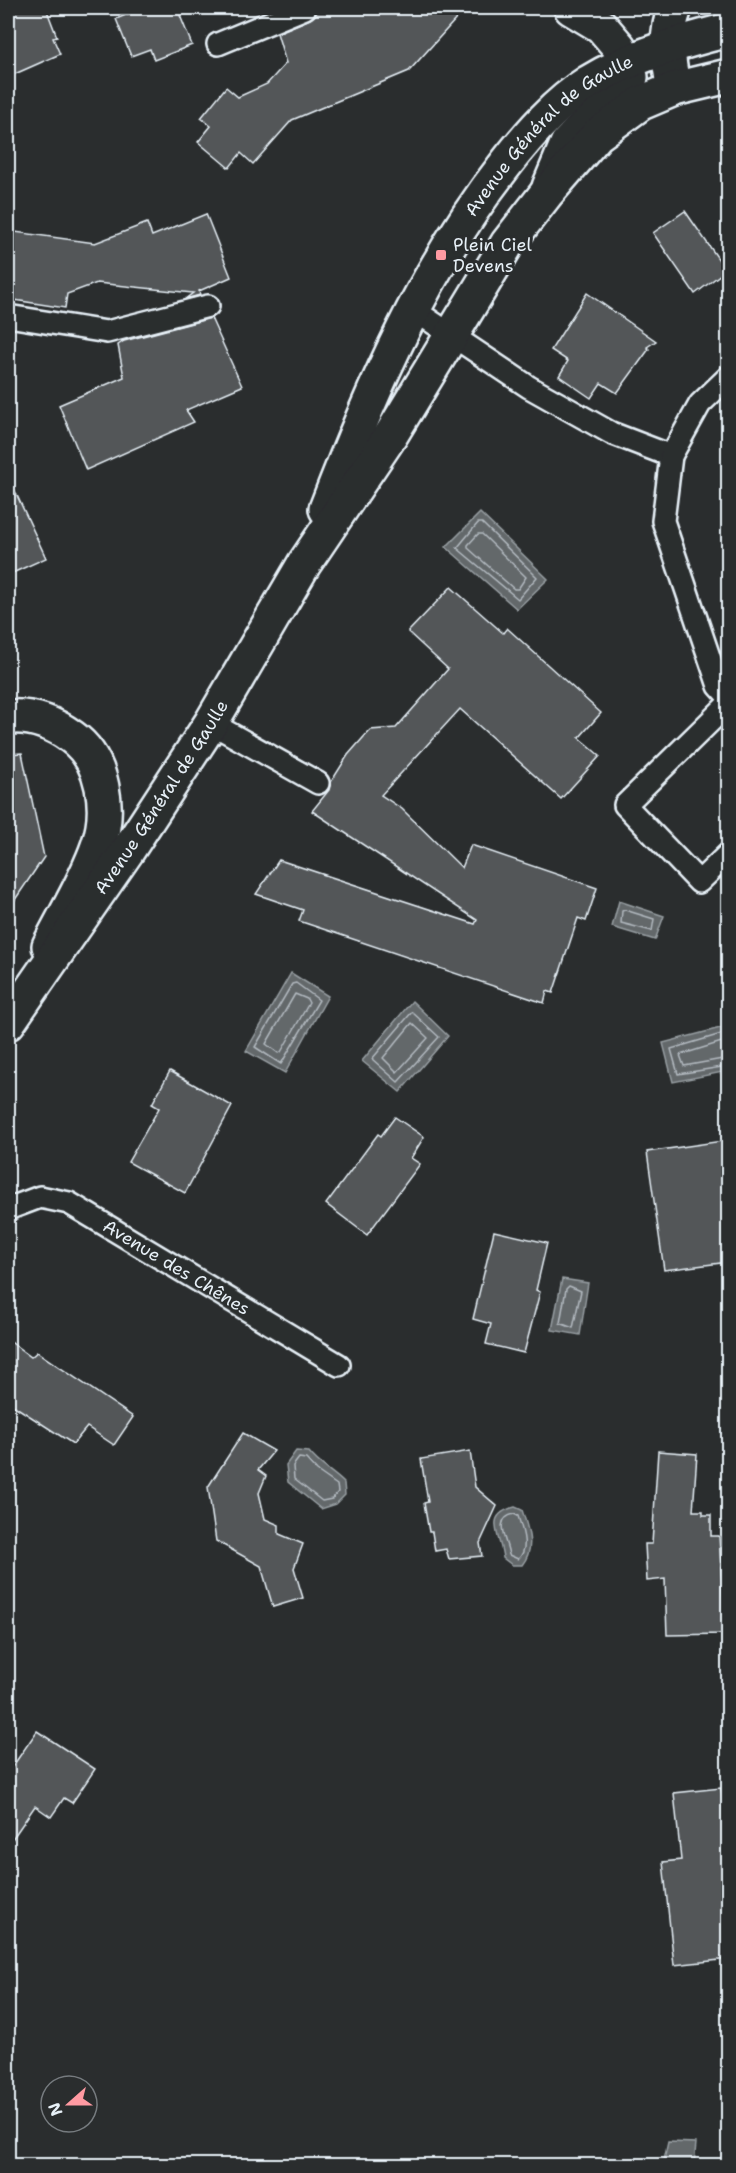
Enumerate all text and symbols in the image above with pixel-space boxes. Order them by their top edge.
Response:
street label: Avenue Général de Gaulle [459,49,637,221]
place label: Plein Ciel Devens [453,233,532,278]
marker: Plein Ciel Devens [434,248,448,262]
street label: Avenue Général de Gaulle [89,696,234,899]
street label: Avenue des Chênes [98,1214,254,1321]
north arrow [39,2074,99,2134]
text: N [43,2100,68,2119]

